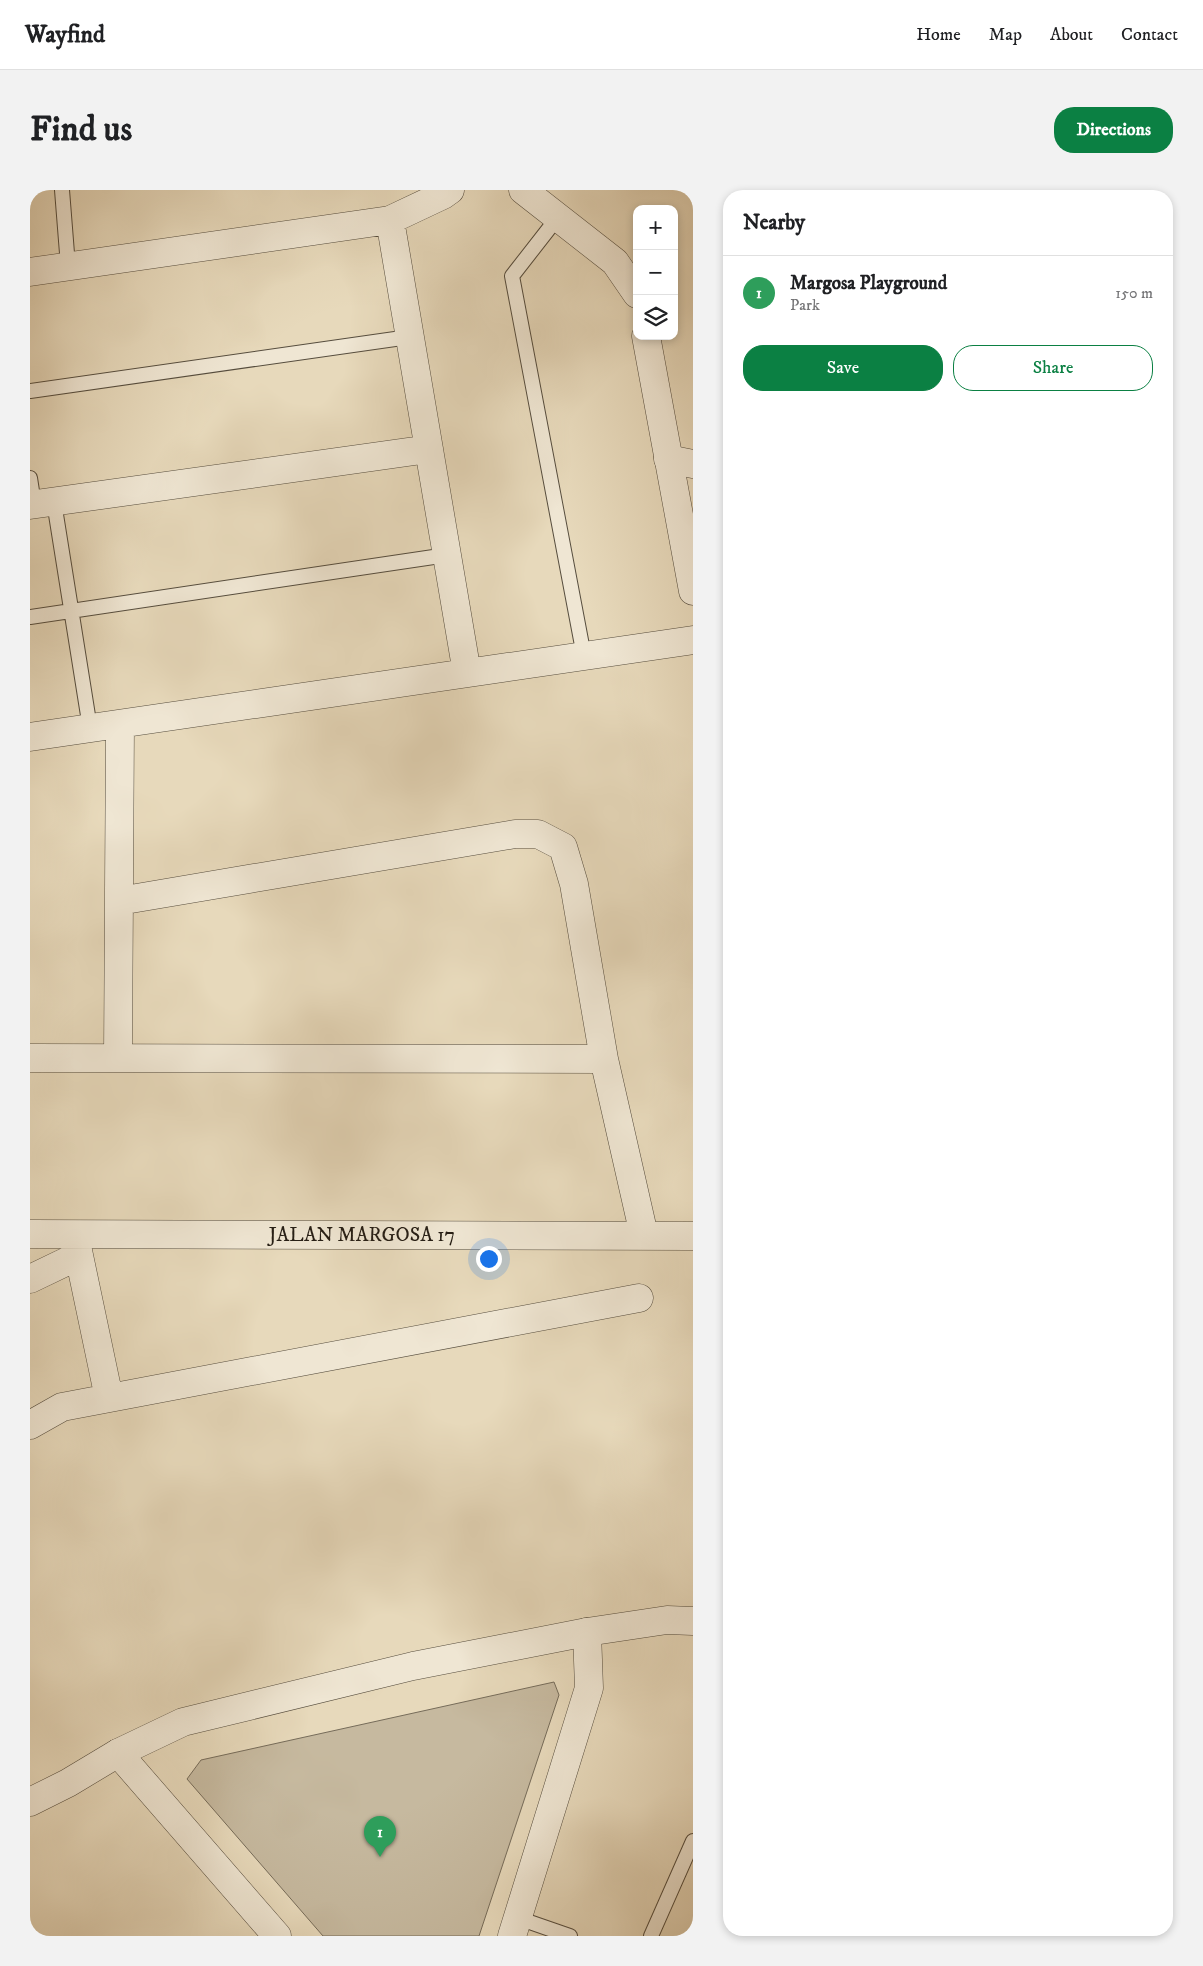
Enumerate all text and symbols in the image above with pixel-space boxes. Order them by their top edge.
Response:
text: Wayfind [25,20,105,50]
text: Home [916,24,961,46]
text: Map [989,24,1022,46]
text: About [1050,24,1093,46]
text: Contact [1121,24,1178,46]
button: Directions [1054,107,1173,153]
text: Find us [30,108,132,152]
map controls [633,205,678,340]
button: + [633,205,678,250]
text: Nearby [743,210,805,236]
button: − [633,250,678,295]
text: Margosa Playground [790,272,947,295]
text: 1 [756,283,762,303]
text: 150 m [1115,283,1153,303]
button: layers [633,295,678,340]
text: Park [790,295,820,315]
button: Save [743,345,943,391]
button: Share [953,345,1153,391]
street label: JALAN MARGOSA 17 [267,1223,455,1248]
your location [476,1246,502,1272]
pin: 1 [364,1816,396,1857]

